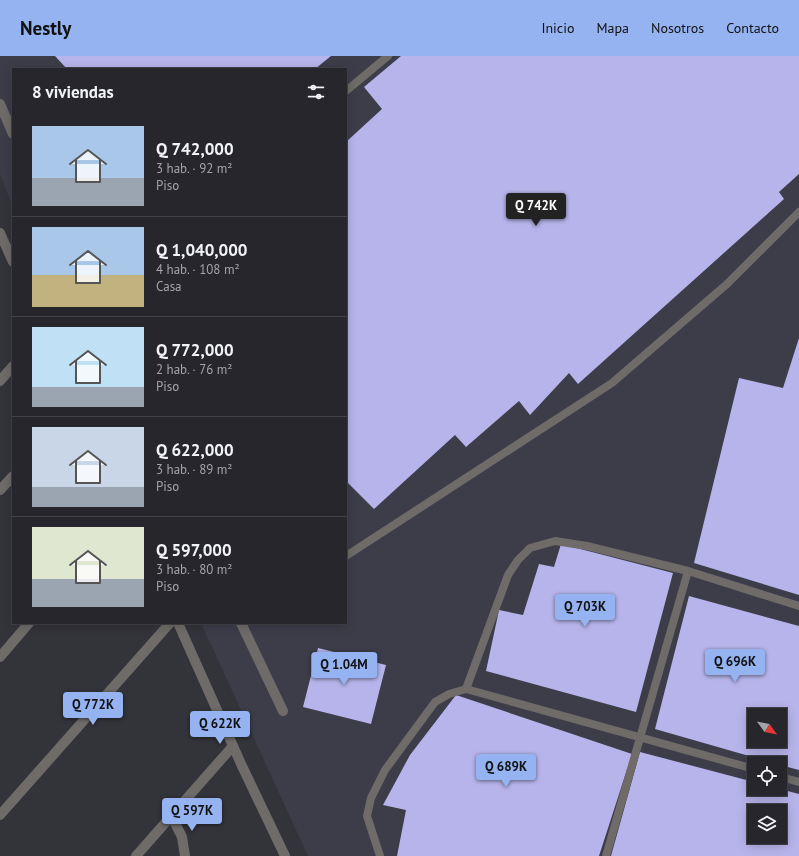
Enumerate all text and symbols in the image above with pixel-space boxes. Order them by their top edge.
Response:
text: Nestly [20,16,71,40]
text: Inicio [541,19,574,37]
text: Mapa [596,19,629,37]
text: Nosotros [651,19,704,37]
text: Contacto [726,19,779,37]
text: 8 viviendas [32,81,114,103]
icon: filters [305,81,327,103]
text: Q 742,000 [156,138,234,160]
icon: home [64,142,112,190]
text: 3 hab. · 92 m² [156,160,232,177]
text: Piso [156,177,179,194]
pin: Q 742K [503,193,569,227]
text: Q 742K [515,197,557,214]
text: Q 1,040,000 [156,239,248,261]
icon: home [64,243,112,291]
text: 4 hab. · 108 m² [156,261,240,278]
text: Casa [156,278,182,295]
text: Q 772,000 [156,339,234,361]
icon: home [64,343,112,391]
text: 2 hab. · 76 m² [156,361,232,378]
text: Piso [156,378,179,395]
text: Q 622,000 [156,439,234,461]
icon: home [64,443,112,491]
text: 3 hab. · 89 m² [156,461,232,478]
text: Piso [156,478,179,495]
text: Q 597,000 [156,539,232,561]
icon: home [64,543,112,591]
text: 3 hab. · 80 m² [156,561,232,578]
text: Piso [156,578,179,595]
pin: Q 703K [552,594,618,628]
text: Q 703K [564,598,606,615]
pin: Q 696K [702,649,768,683]
pin: Q 1.04M [307,652,381,686]
text: Q 696K [714,653,756,670]
text: Q 1.04M [320,656,368,673]
pin: Q 772K [60,692,126,726]
text: Q 772K [72,696,114,713]
north arrow [747,708,787,748]
map controls [747,708,787,844]
pin: Q 622K [187,711,253,745]
text: Q 622K [199,715,241,732]
pin: Q 689K [473,754,539,788]
button: locate [747,756,787,796]
text: Q 689K [485,758,527,775]
pin: Q 597K [159,798,225,832]
text: Q 597K [171,802,213,819]
button: layers [747,804,787,844]

